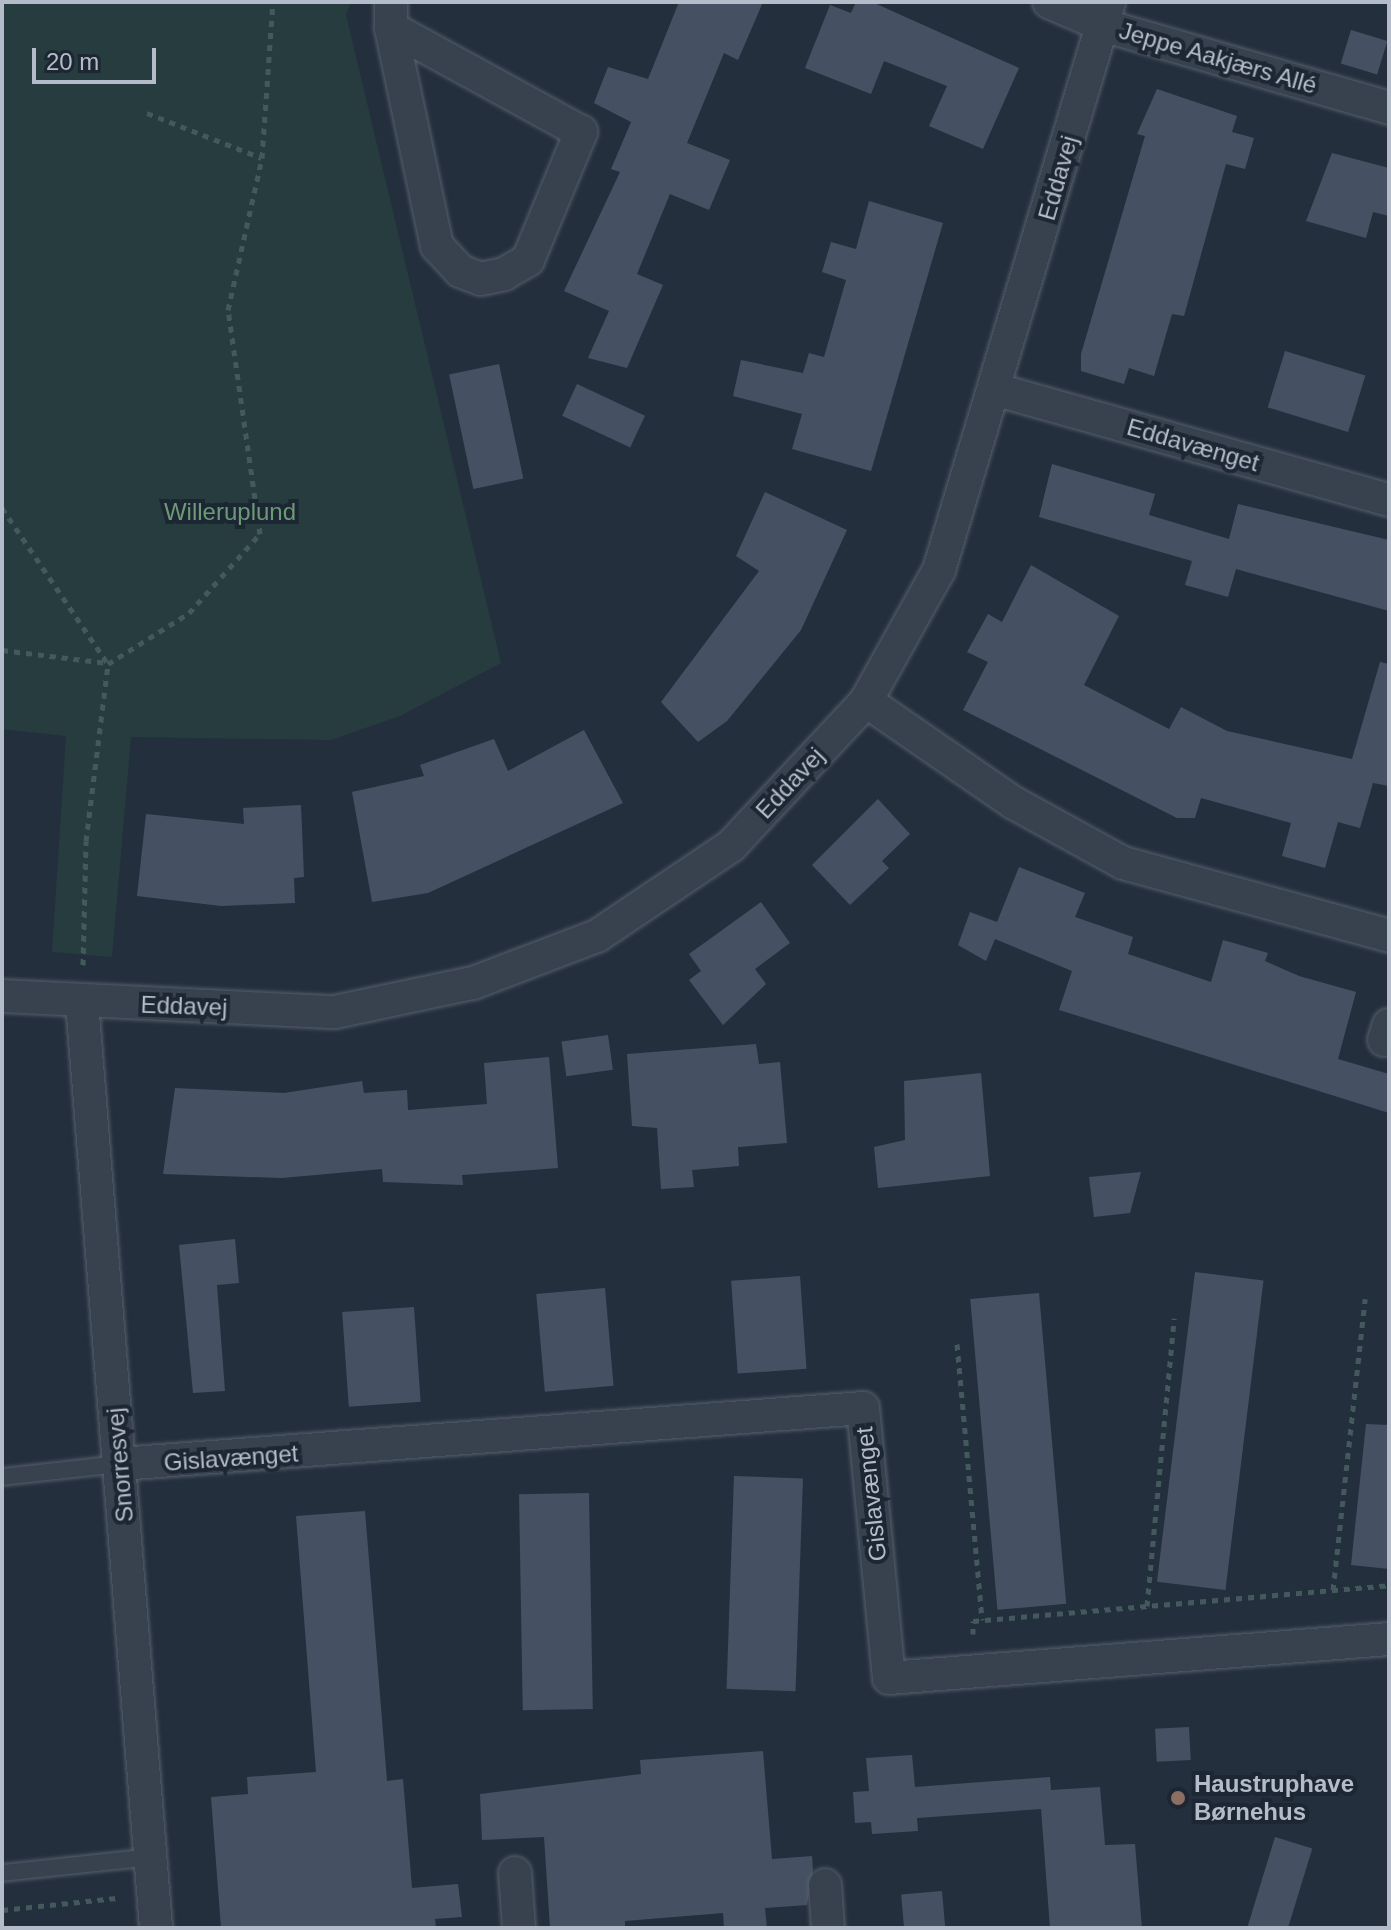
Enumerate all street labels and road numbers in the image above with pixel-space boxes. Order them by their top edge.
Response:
street label: Jeppe Aakjærs Allé [1115,16,1321,100]
street label: Eddavej [1032,132,1084,224]
street label: Eddavænget [1124,412,1262,478]
street label: Eddavej [750,741,830,825]
street label: Eddavej [140,990,228,1022]
street label: Snorresvej [101,1407,139,1523]
street label: Gislavænget [850,1425,892,1563]
street label: Gislavænget [163,1439,299,1477]

